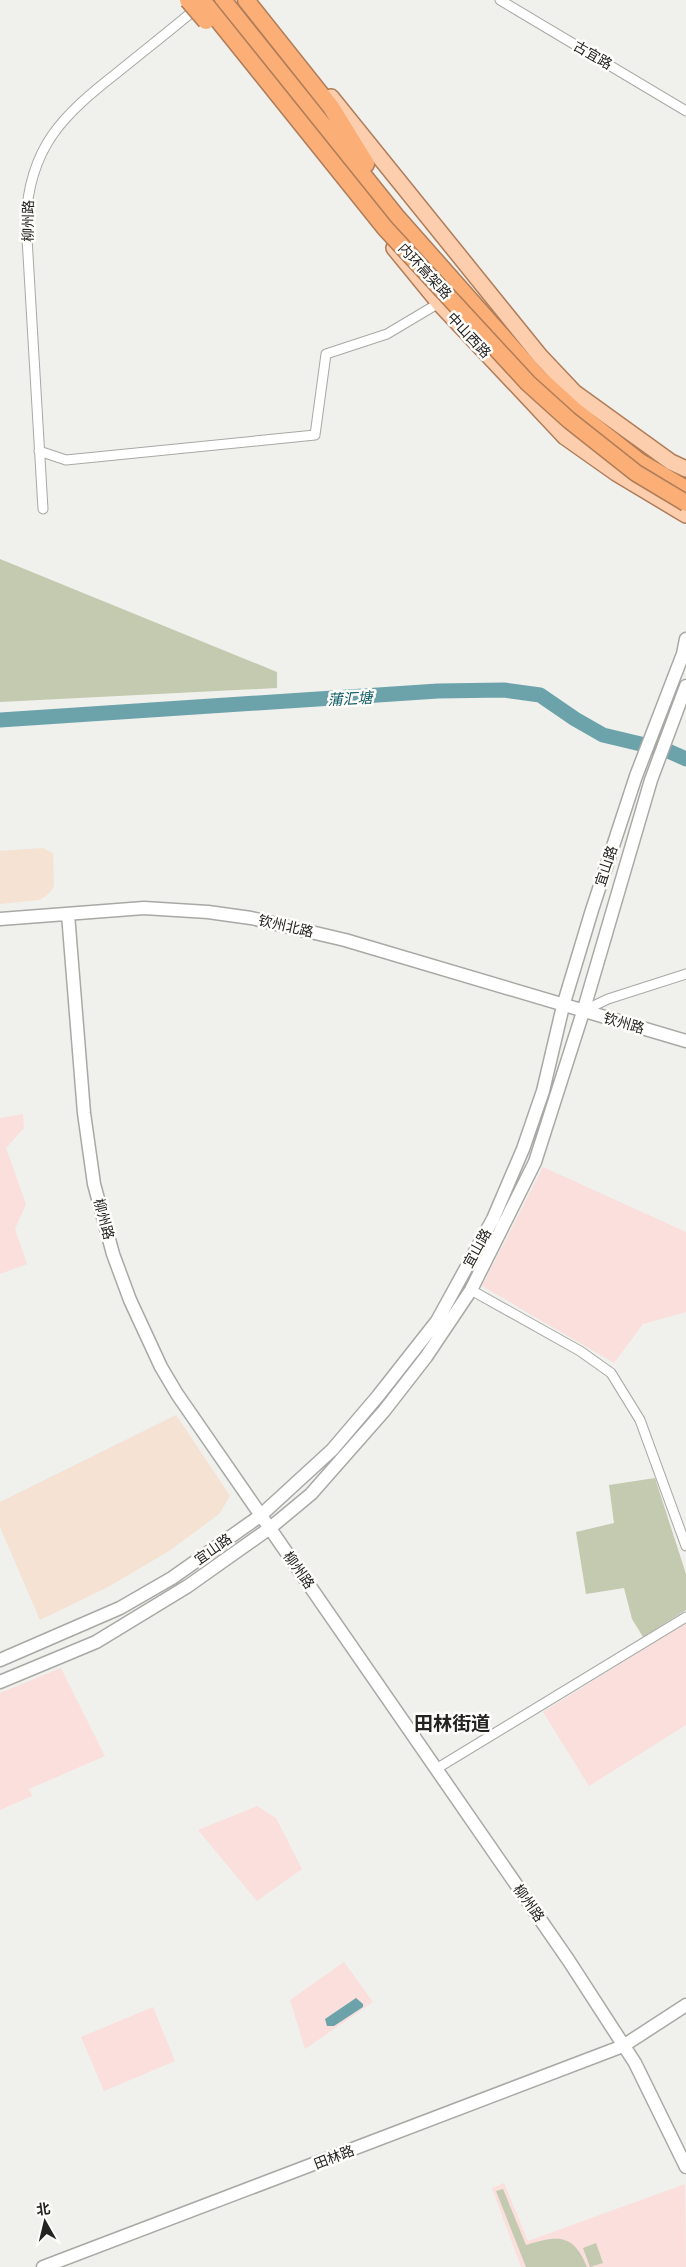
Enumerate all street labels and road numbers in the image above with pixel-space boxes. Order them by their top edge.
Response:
street label: 古宜路 [571,38,615,72]
street label: 柳州路 [20,200,36,242]
street label: 内环高架路 [395,241,454,302]
street label: 中山西路 [444,310,493,361]
street label: 宜山路 [593,844,620,888]
street label: 钦州北路 [257,912,315,940]
street label: 钦州路 [602,1010,646,1036]
street label: 柳州路 [91,1197,117,1241]
street label: 宜山路 [461,1226,494,1270]
street label: 宜山路 [192,1531,235,1568]
street label: 柳州路 [280,1548,318,1592]
street label: 柳州路 [510,1881,548,1925]
street label: 田林路 [312,2143,356,2172]

